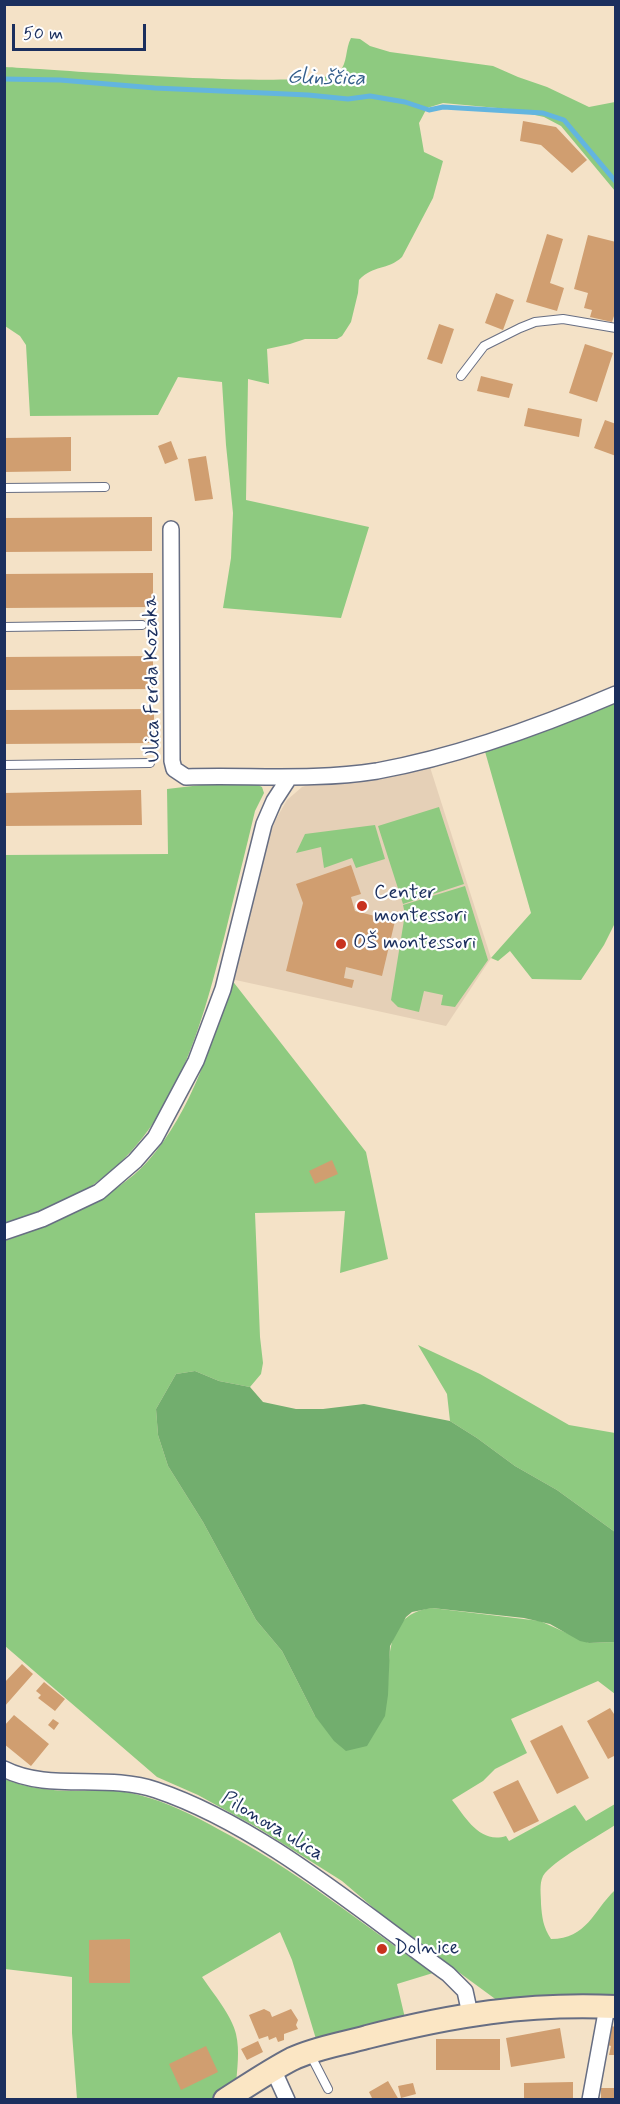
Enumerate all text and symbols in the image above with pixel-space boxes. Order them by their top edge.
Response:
scale bar [15,12,148,50]
text: 50 m [23,22,63,46]
water label: Glinščica [287,66,365,92]
street label: Ulica Ferda Kozaka [140,595,166,763]
place label: Center montessori [374,882,467,929]
marker: Center montessori [355,899,369,913]
place label: OŠ montessori [353,932,476,956]
marker: OŠ montessori [334,937,348,951]
street label: Pilonova ulica [217,1787,327,1867]
place label: Dolnice [394,1937,459,1961]
marker: Dolnice [375,1942,389,1956]

